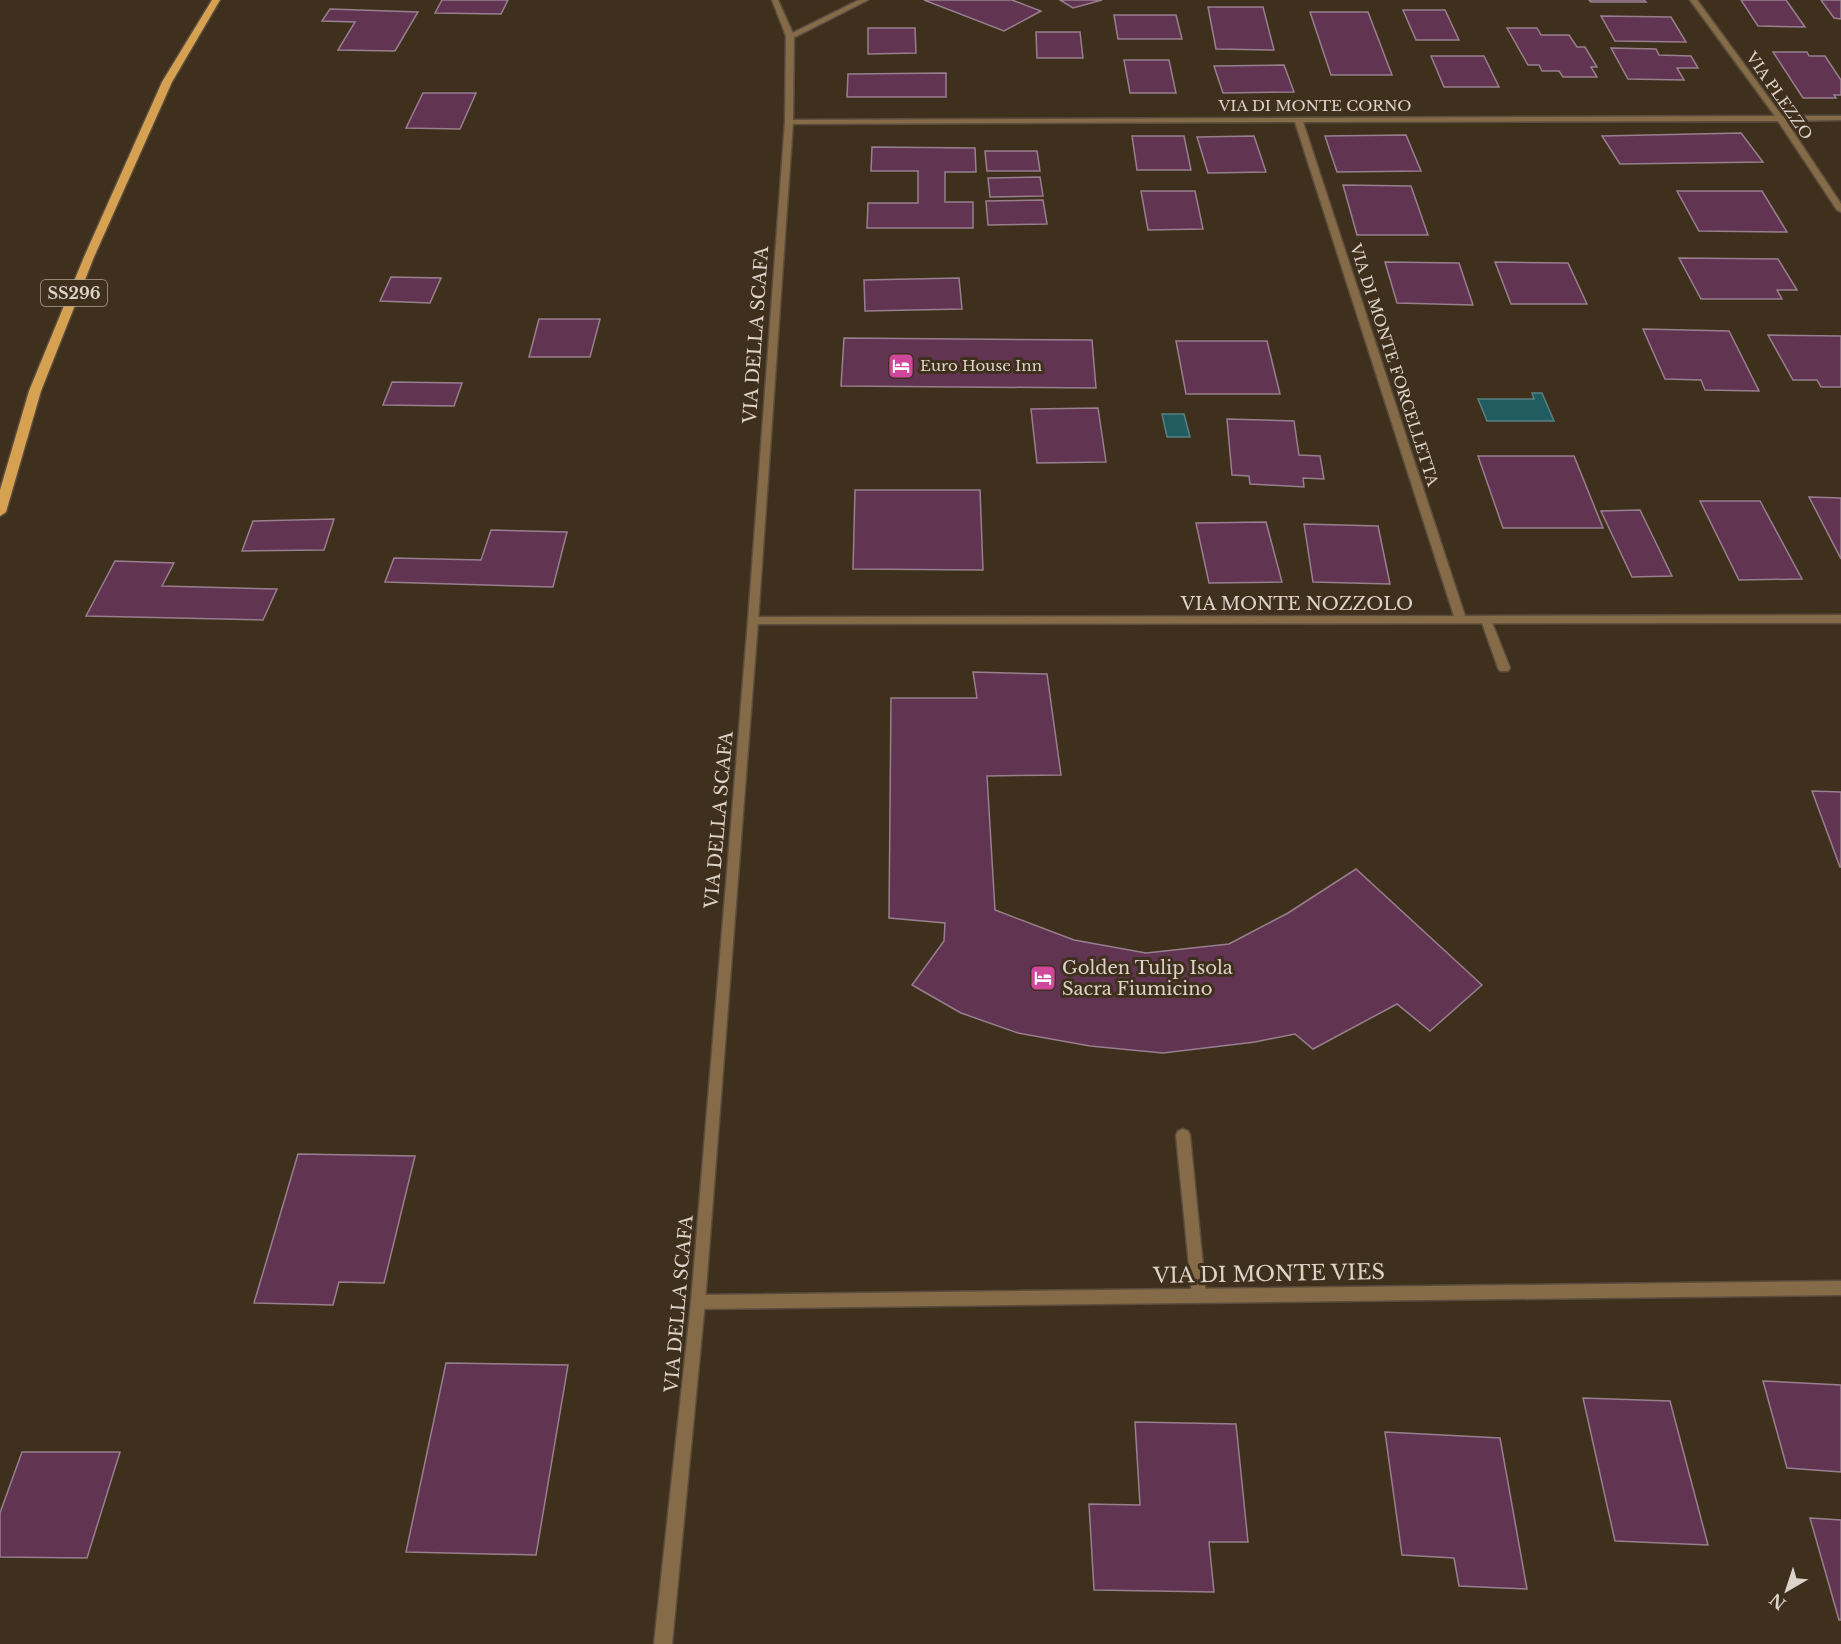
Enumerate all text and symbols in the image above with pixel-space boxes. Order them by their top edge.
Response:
street label: VIA PLEZZO [1742,47,1817,143]
street label: VIA DI MONTE CORNO [1217,96,1412,115]
street label: VIA DI MONTE FORCELLETTA [1346,240,1443,489]
street label: VIA DELLA SCAFA [739,244,773,425]
road number: SS296 [41,280,107,306]
hotel icon: Euro House Inn [886,351,916,381]
place label: Euro House Inn [920,356,1042,375]
street label: VIA MONTE NOZZOLO [1180,593,1413,615]
street label: VIA DELLA SCAFA [700,729,738,911]
place label: Golden Tulip Isola Sacra Fiumicino [1062,957,1233,1000]
hotel icon: Golden Tulip Isola Sacra Fiumicino [1028,963,1058,993]
street label: VIA DELLA SCAFA [660,1213,698,1395]
street label: VIA DI MONTE VIES [1152,1259,1385,1289]
north arrow [1757,1560,1817,1620]
text: N [1765,1589,1790,1614]

